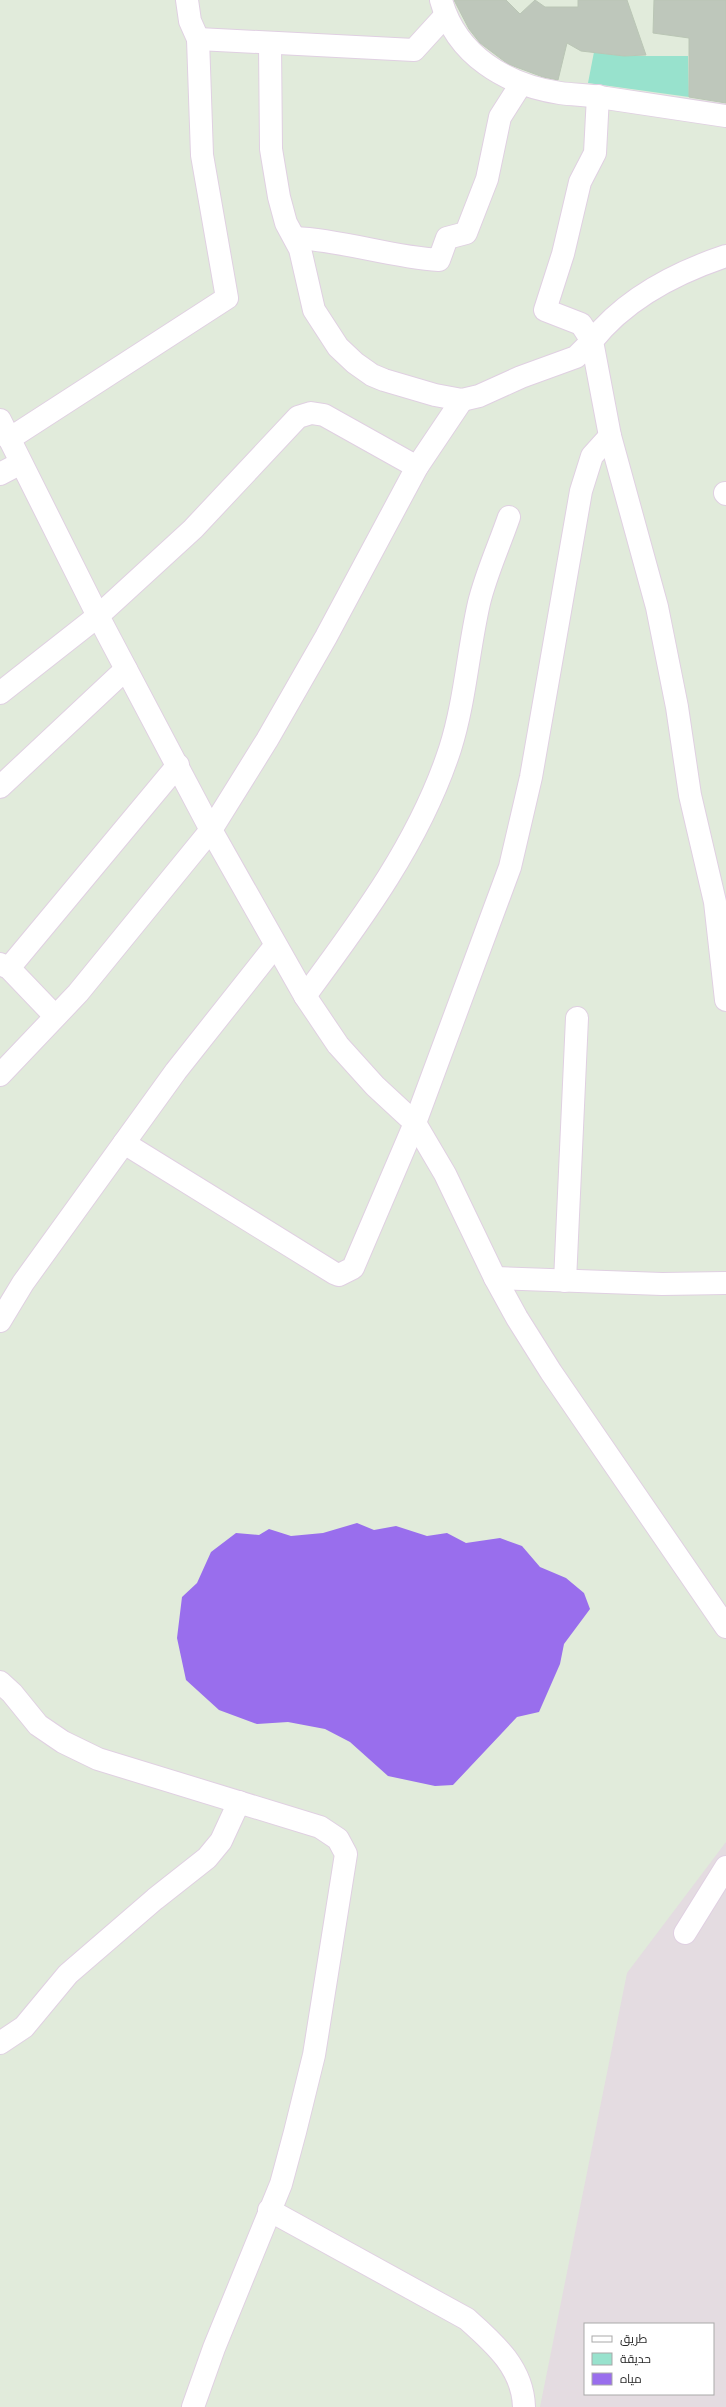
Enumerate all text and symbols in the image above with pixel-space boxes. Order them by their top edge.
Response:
legend [584,2323,714,2395]
text: طريق [620,2330,648,2347]
text: حديقة [620,2350,651,2367]
text: مياه [620,2370,642,2387]

